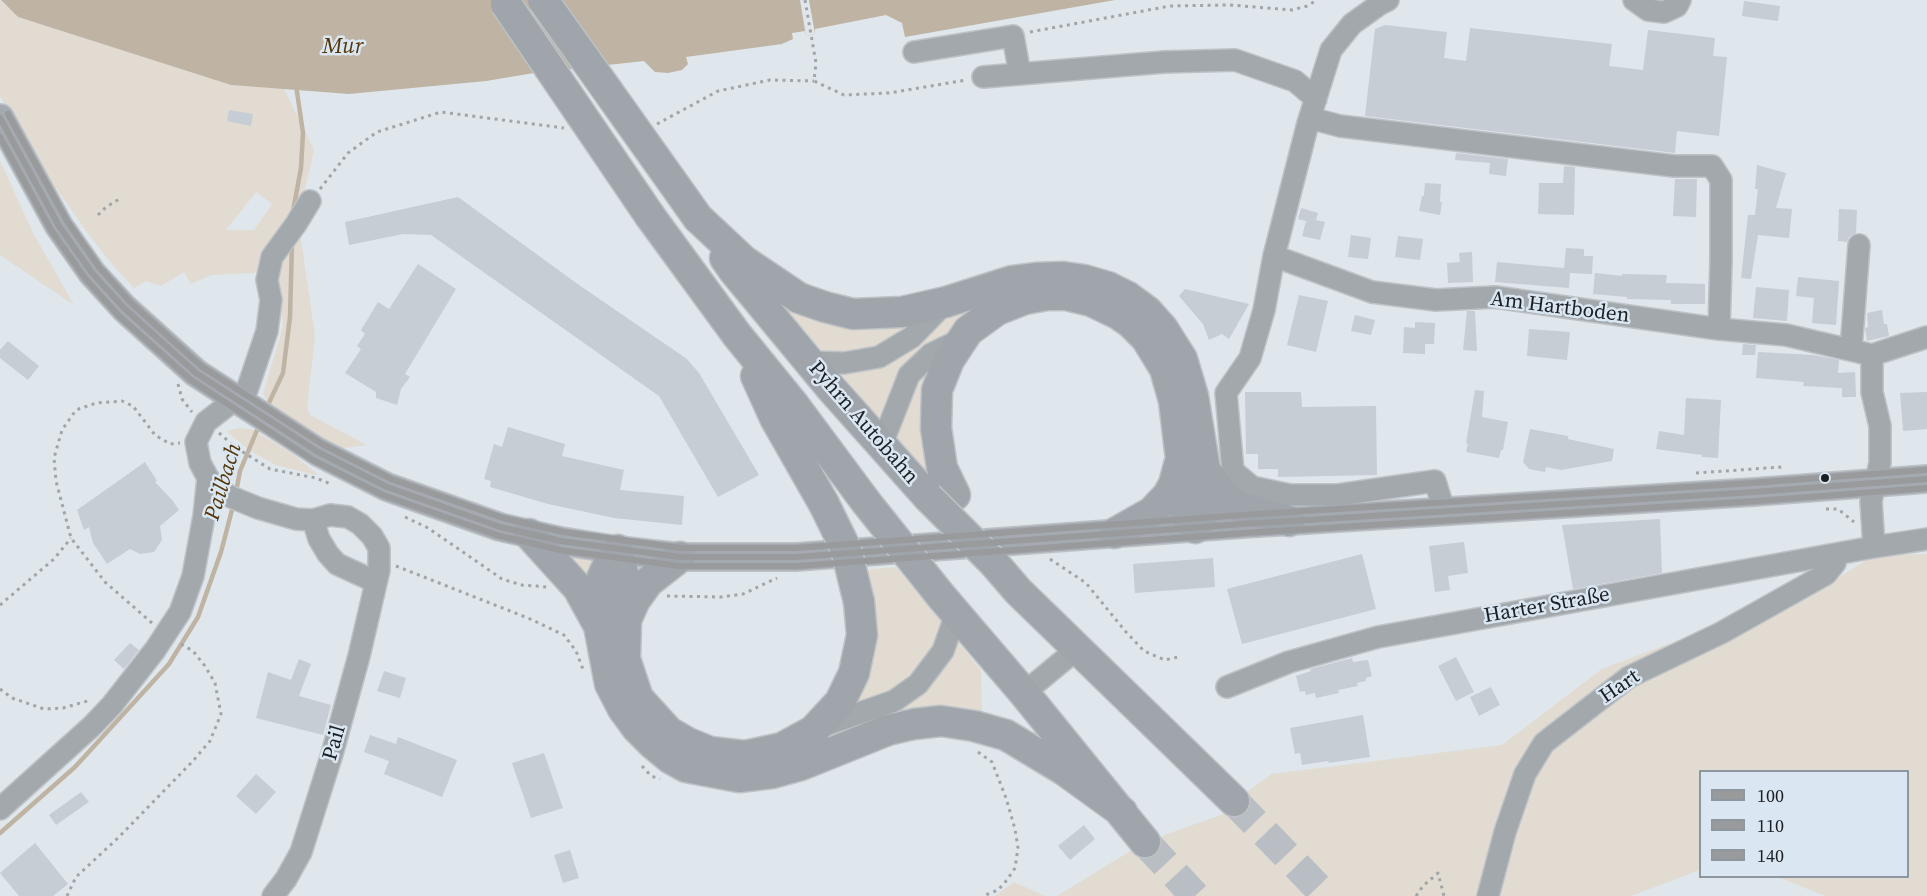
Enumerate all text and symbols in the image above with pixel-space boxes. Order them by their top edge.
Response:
water label: Mur [323,34,363,60]
street label: Am Hartboden [1489,287,1631,329]
street label: Pyhrn Autobahn [803,357,923,489]
water label: Pailbach [200,440,248,524]
unlabelled marker [1819,472,1831,484]
street label: Harter Straße [1482,583,1612,629]
street label: Hart [1595,665,1645,709]
street label: Pail [318,722,352,764]
legend [1699,770,1909,878]
text: 100 [1757,783,1784,808]
text: 110 [1757,813,1784,838]
text: 140 [1757,843,1784,868]

